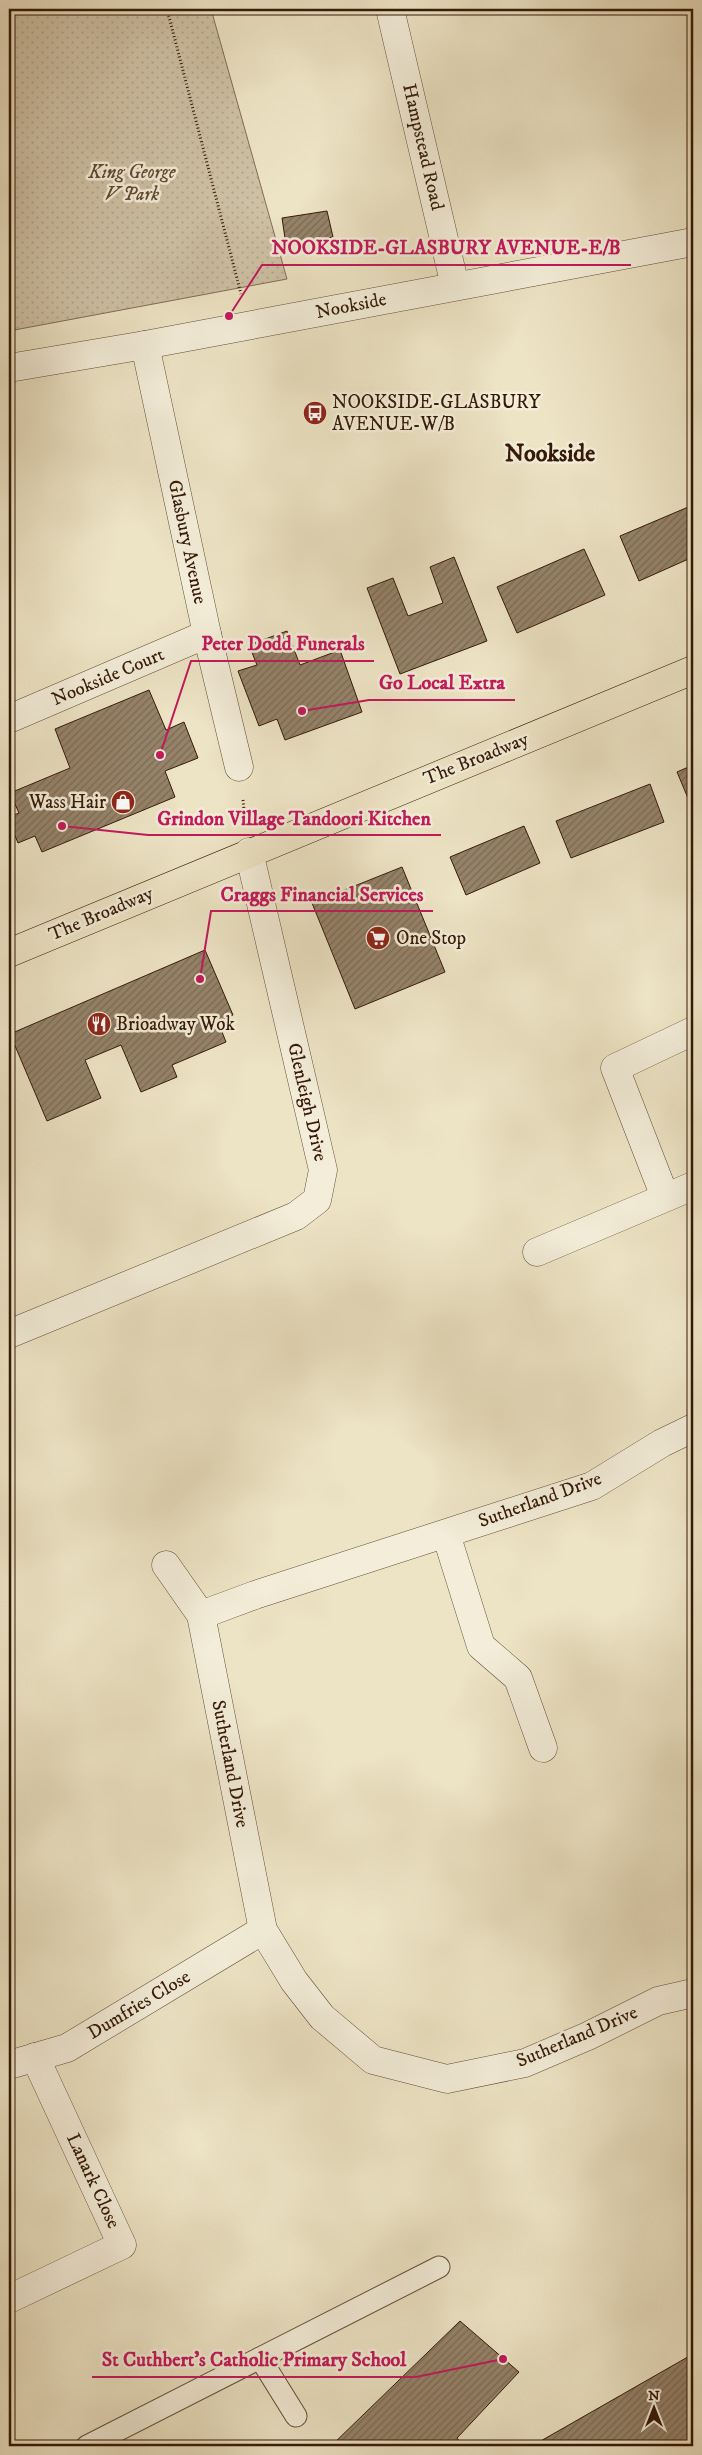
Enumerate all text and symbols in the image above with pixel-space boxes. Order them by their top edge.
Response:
street label: Hampstead Road [397,82,449,213]
park label: King George V Park [88,161,176,206]
callout: NOOKSIDE-GLASBURY AVENUE-E/B [262,230,631,265]
text: NOOKSIDE-GLASBURY AVENUE-E/B [271,236,621,261]
street label: Nookside [314,288,388,324]
place label: NOOKSIDE-GLASBURY AVENUE-W/B [332,391,542,436]
bus stop icon: NOOKSIDE-GLASBURY AVENUE-W/B [302,400,328,426]
district label: Nookside [505,439,595,469]
street label: Glasbury Avenue [163,478,211,606]
callout: Peter Dodd Funerals [191,626,374,661]
text: Peter Dodd Funerals [201,632,365,657]
street label: Nookside Court [48,643,168,711]
callout: Go Local Extra [369,665,515,700]
text: Go Local Extra [379,671,505,696]
street label: The Broadway [420,727,533,790]
shop icon: Wass Hair [110,789,136,815]
place label: Wass Hair [28,791,106,814]
callout: Grindon Village Tandoori Kitchen [148,800,441,835]
text: Grindon Village Tandoori Kitchen [157,807,431,832]
callout: Craggs Financial Services [211,876,433,911]
street label: The Broadway [45,881,158,946]
text: Craggs Financial Services [221,883,424,908]
supermarket icon: One Stop [365,925,391,951]
place label: One Stop [396,927,466,950]
restaurant icon: Brioadway Wok [86,1011,112,1037]
place label: Brioadway Wok [116,1013,235,1036]
street label: Glenleigh Drive [282,1041,332,1164]
street label: Sutherland Drive [475,1467,605,1533]
street label: Sutherland Drive [206,1698,254,1830]
street label: Dumfries Close [84,1965,195,2045]
street label: Sutherland Drive [513,2001,641,2073]
street label: Lanark Close [61,2130,125,2232]
callout: St Cuthbert's Catholic Primary School [92,2342,416,2377]
text: St Cuthbert's Catholic Primary School [102,2348,407,2373]
north arrow [630,2382,680,2432]
text: N [648,2387,660,2405]

